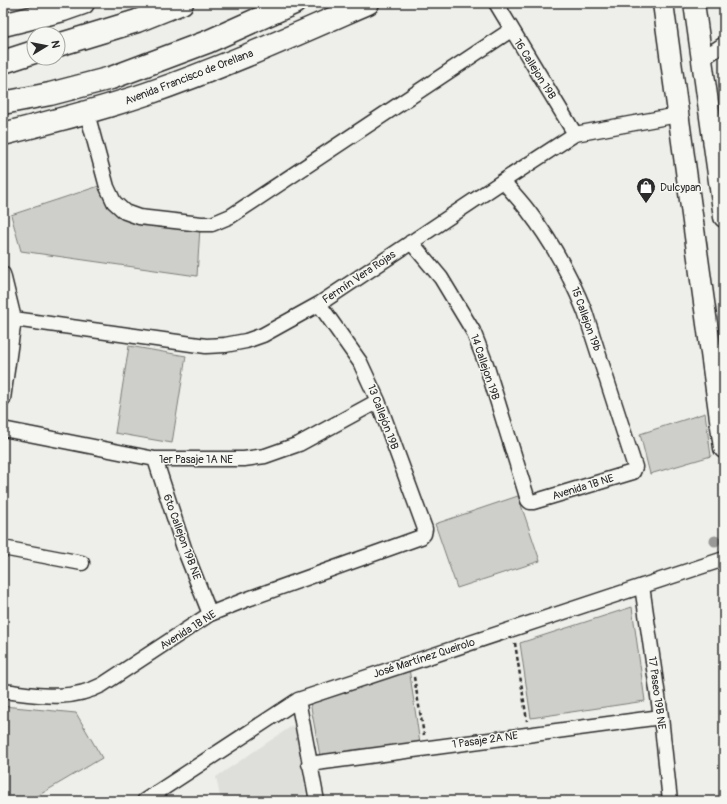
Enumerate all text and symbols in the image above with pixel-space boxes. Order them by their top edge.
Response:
north arrow [26,26,66,66]
street label: 16 Callejon 19B [511,36,559,102]
text: N [48,40,63,50]
street label: Avenida Francisco de Orellana [123,46,255,108]
shop icon: Dulcypan [635,176,657,204]
place label: Dulcypan [660,181,701,194]
street label: Fermín Vera Rojas [320,248,398,306]
street label: 15 Callejon 19b [568,285,604,353]
street label: 14 Callejon 19B [468,332,502,402]
street label: 13 Callejón 19B [365,383,401,451]
street label: 1er Pasaje 1A NE [159,453,233,466]
street label: Avenida 1B NE [551,471,616,503]
street label: 6to Callejon 19B NE [160,492,204,582]
street label: Avenida 1B NE [158,607,219,652]
street label: José Martínez Queirolo [371,635,477,681]
street label: 17 Paseo 19B NE [645,656,669,731]
street label: 1 Pasaje 2A NE [451,729,519,751]

